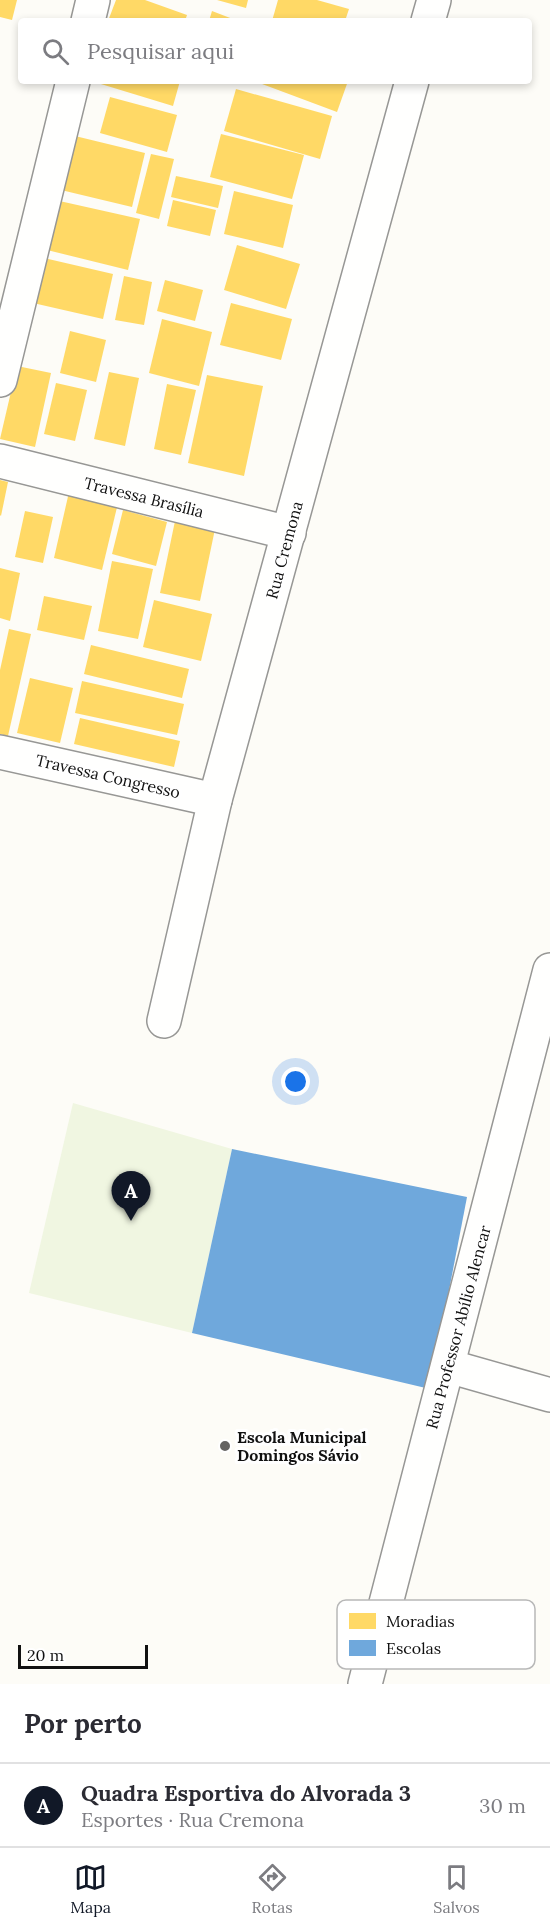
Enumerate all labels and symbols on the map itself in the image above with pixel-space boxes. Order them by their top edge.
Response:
street label: Travessa Brasília [82,472,206,522]
street label: Rua Cremona [261,499,307,601]
street label: Travessa Congresso [34,750,182,802]
your location [281,1067,310,1096]
pin: A [112,1172,150,1221]
street label: Rua Professor Abílio Alencar [421,1223,495,1431]
place label: Escola Municipal Domingos Sávio [237,1427,367,1465]
marker: Escola Municipal Domingos Sávio [218,1439,232,1453]
legend [337,1600,535,1669]
text: Moradias [386,1611,455,1631]
text: Escolas [386,1638,441,1658]
scale bar [18,1642,148,1670]

